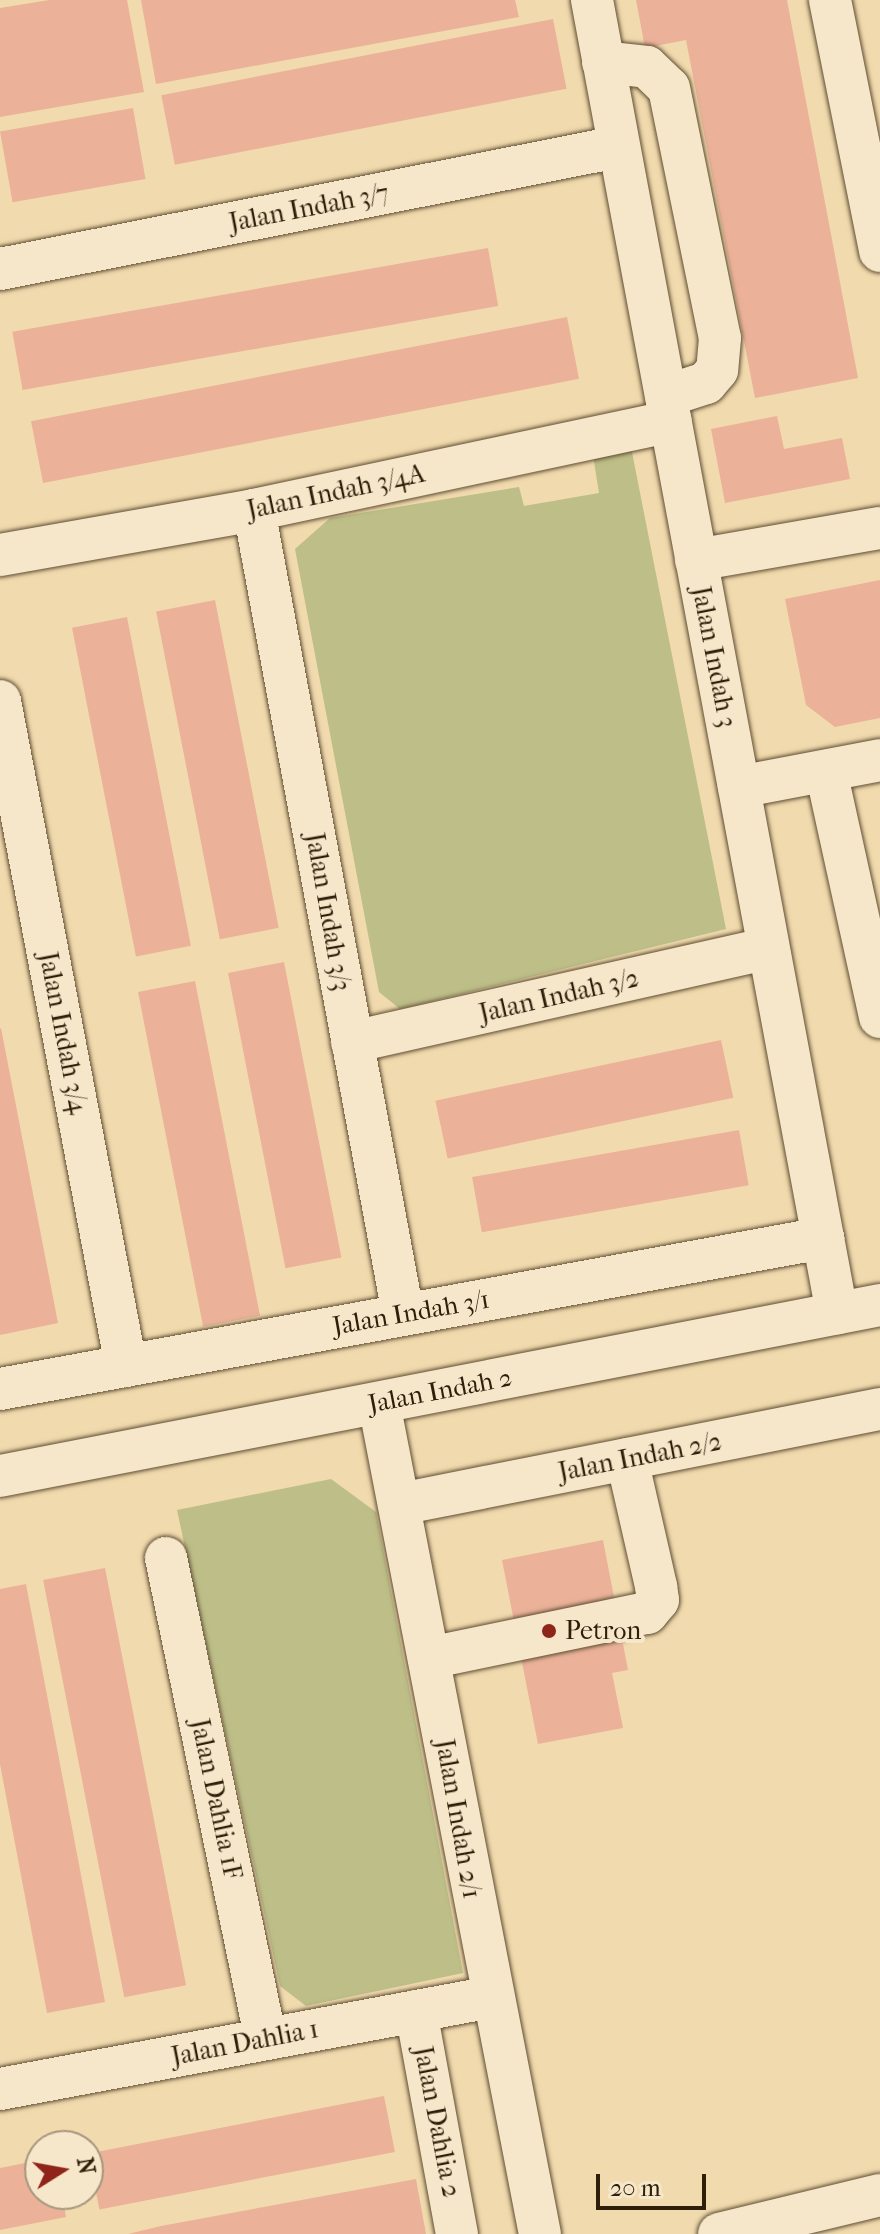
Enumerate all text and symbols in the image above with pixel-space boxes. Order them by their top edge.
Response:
street label: Jalan Indah 3/7 [226,177,392,239]
street label: Jalan Indah 3/4A [244,458,428,526]
street label: Jalan Indah 3 [685,584,743,730]
street label: Jalan Indah 3/3 [299,830,357,994]
street label: Jalan Indah 3/4 [32,949,94,1117]
street label: Jalan Indah 3/2 [476,962,642,1030]
street label: Jalan Indah 3/1 [330,1284,492,1342]
street label: Jalan Indah 2 [365,1362,515,1420]
street label: Jalan Indah 2/2 [556,1426,724,1488]
place label: Petron [565,1615,641,1647]
marker: Petron [540,1622,558,1640]
street label: Jalan Dahlia 1F [184,1716,248,1882]
street label: Jalan Indah 2/1 [429,1737,487,1901]
street label: Jalan Dahlia 1 [169,2013,321,2073]
street label: Jalan Dahlia 2 [407,2044,467,2200]
north arrow [24,2130,104,2210]
text: N [71,2155,100,2176]
scale bar [600,2158,710,2208]
text: 20 m [610,2174,661,2202]

